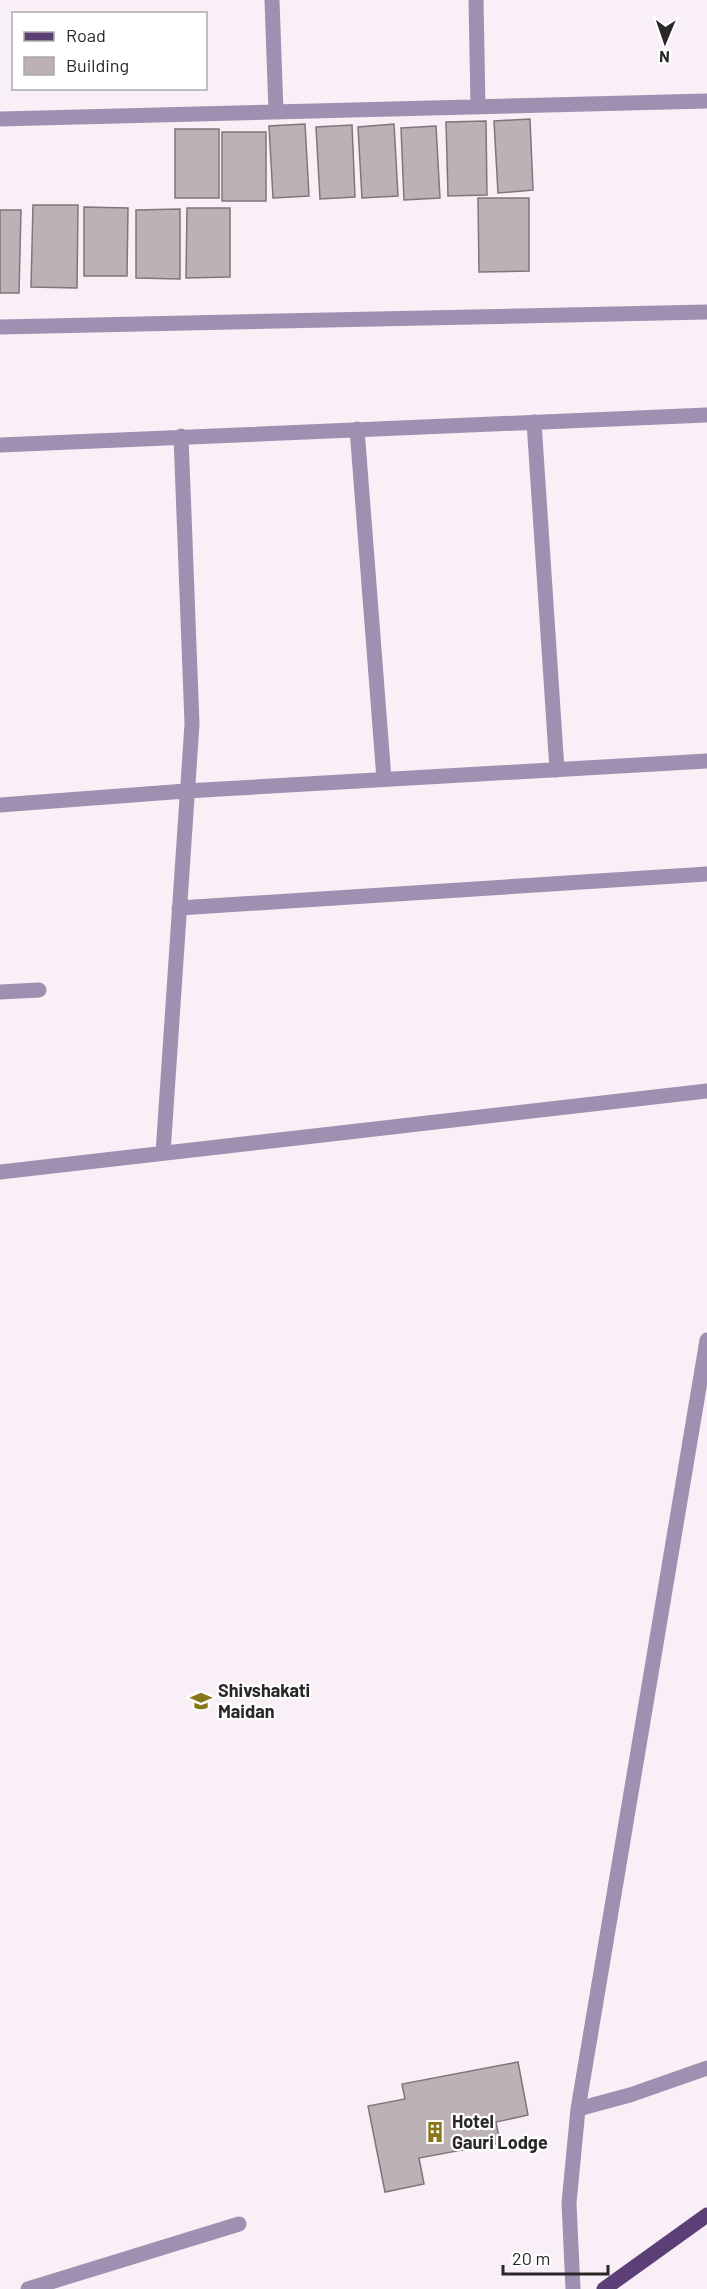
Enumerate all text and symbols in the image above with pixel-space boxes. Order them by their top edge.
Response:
legend [12,12,207,90]
north arrow [635,12,695,72]
text: Road [66,24,106,46]
text: N [659,48,670,67]
text: Building [66,54,129,76]
place label: Shivshakati Maidan [218,1679,310,1722]
school or university icon: Shivshakati Maidan [189,1689,213,1713]
place label: Hotel Gauri Lodge [452,2110,548,2153]
building icon: Hotel Gauri Lodge [423,2120,447,2144]
scale bar [503,2238,608,2276]
text: 20 m [512,2247,550,2269]

